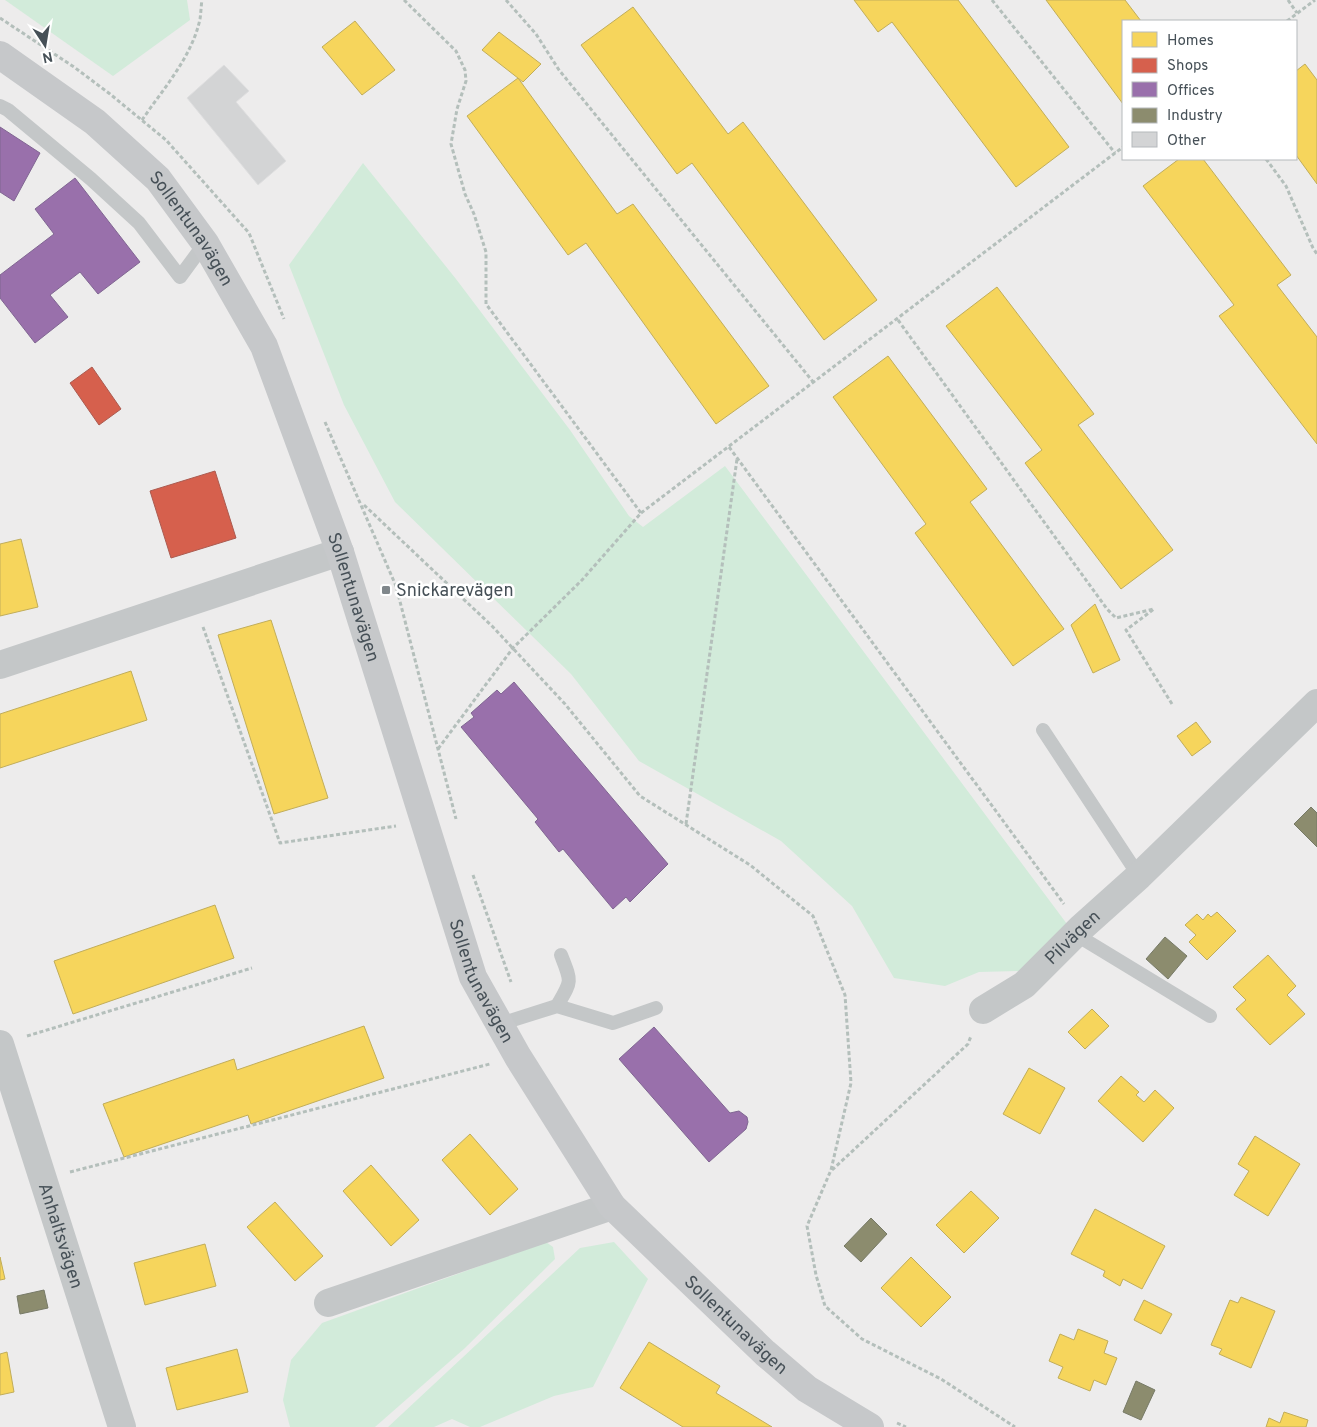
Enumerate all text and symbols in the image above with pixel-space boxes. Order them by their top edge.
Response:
north arrow [20,20,70,70]
legend [1122,20,1297,160]
text: Homes [1167,32,1214,51]
text: N [41,47,54,66]
text: Shops [1167,57,1208,76]
text: Offices [1167,82,1214,101]
text: Industry [1167,107,1223,126]
text: Other [1167,132,1206,151]
street label: Sollentunavägen [144,167,237,291]
street label: Sollentunavägen [321,530,384,665]
place label: Snickarevägen [396,580,514,603]
marker: Snickarevägen [380,584,392,596]
street label: Pilvägen [1041,906,1106,971]
street label: Sollentunavägen [443,916,518,1048]
street label: Anhaltsvägen [32,1180,87,1292]
street label: Sollentunavägen [678,1271,792,1380]

